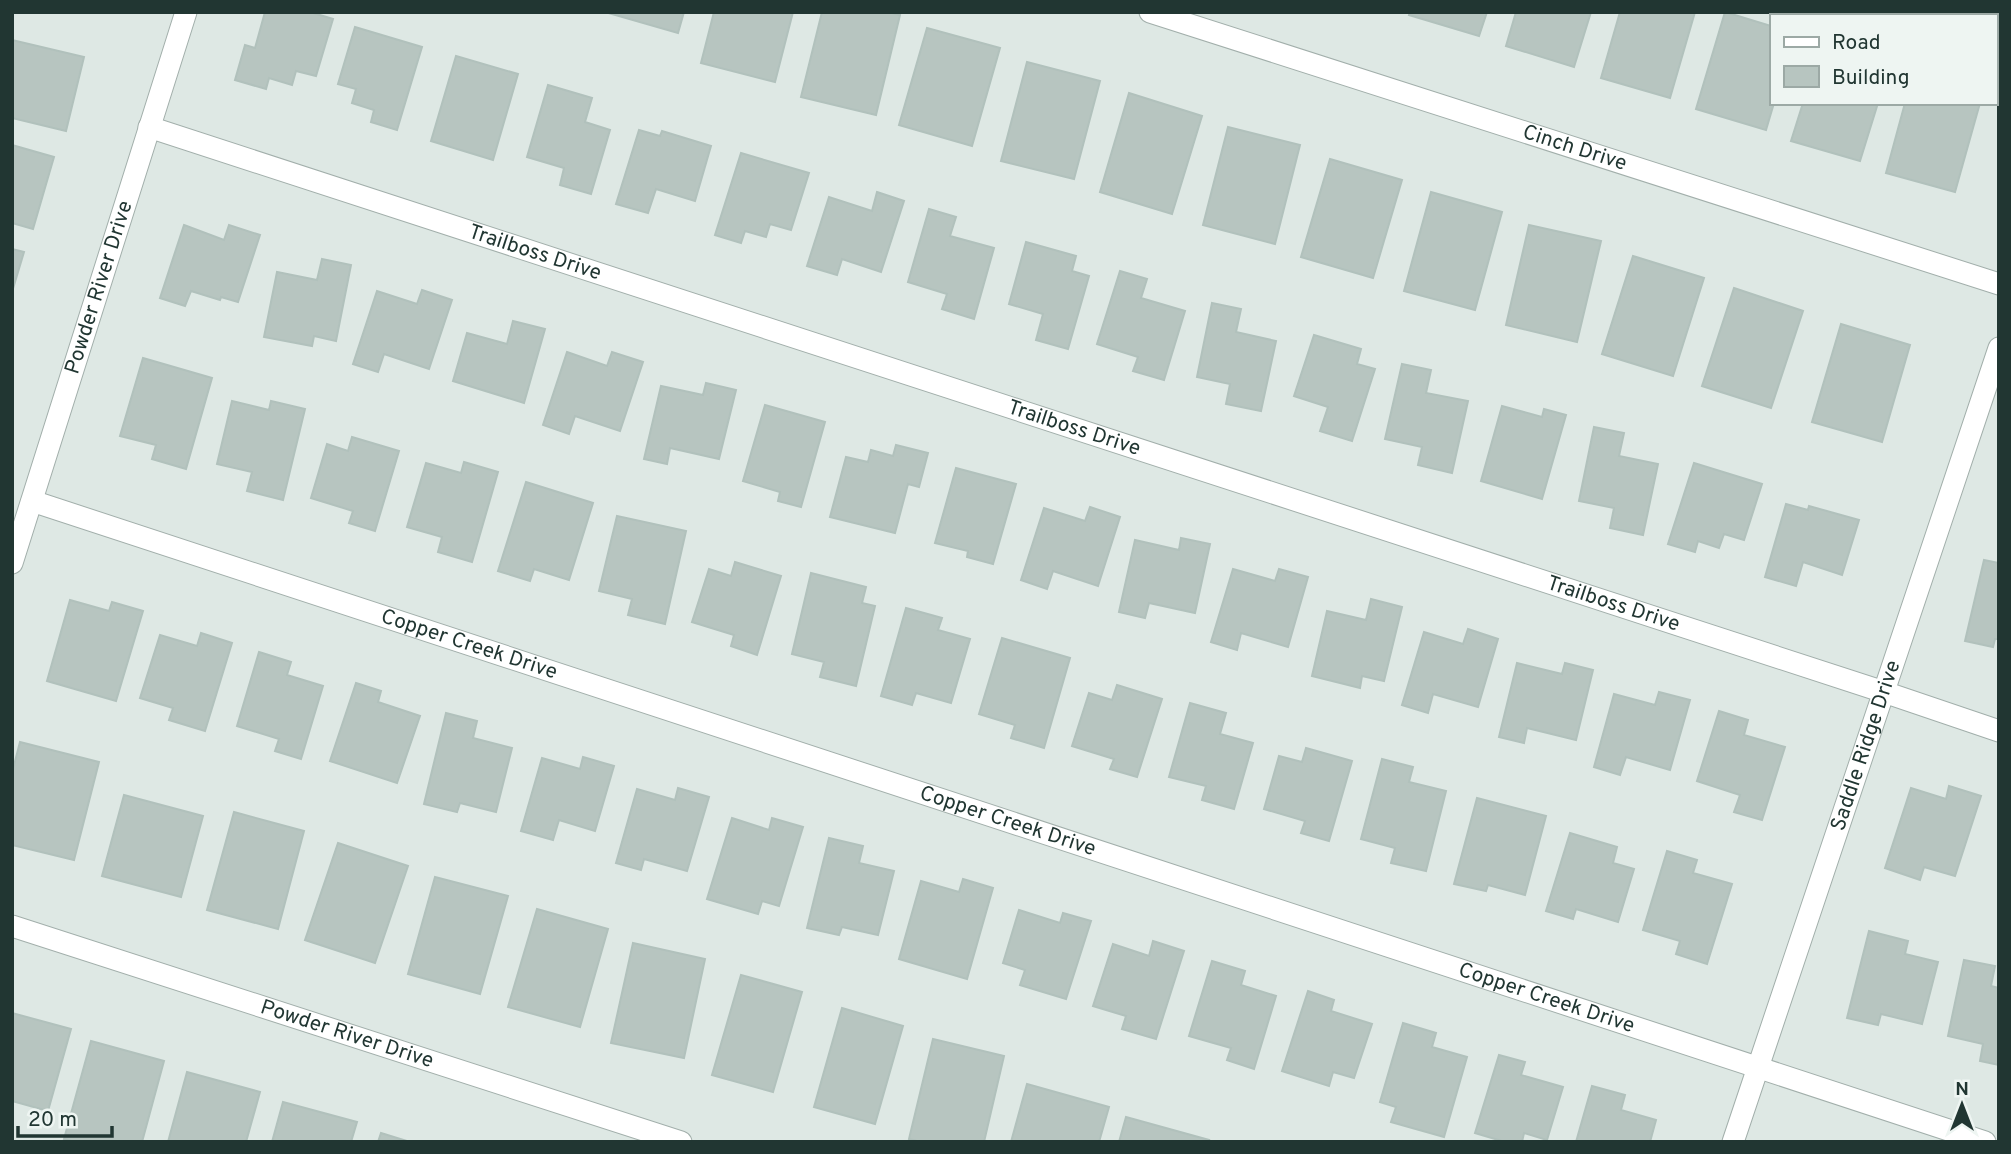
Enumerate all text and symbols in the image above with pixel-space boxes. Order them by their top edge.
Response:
legend [1770,14,1997,105]
text: Road [1832,30,1881,57]
text: Building [1832,65,1910,92]
street label: Cinch Drive [1519,119,1630,177]
street label: Powder River Drive [59,197,139,378]
street label: Trailboss Drive [465,218,605,287]
street label: Trailboss Drive [1004,394,1144,463]
street label: Trailboss Drive [1543,570,1683,638]
street label: Copper Creek Drive [377,603,561,686]
street label: Saddle Ridge Drive [1825,657,1907,834]
street label: Copper Creek Drive [916,780,1099,863]
street label: Copper Creek Drive [1455,957,1638,1040]
street label: Powder River Drive [257,994,437,1075]
north arrow [1927,1070,1997,1140]
text: N [1955,1078,1969,1102]
scale bar [18,1094,112,1138]
text: 20 m [28,1107,77,1134]

